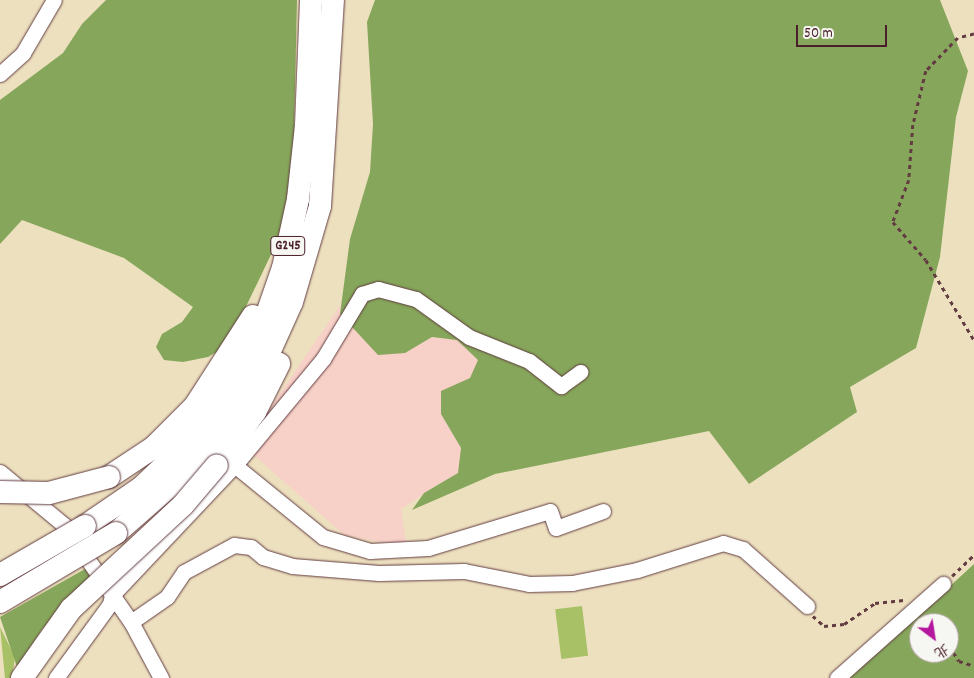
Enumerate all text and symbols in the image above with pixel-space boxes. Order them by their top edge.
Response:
scale bar [799,15,890,47]
text: 50 m [804,23,833,45]
road number: G245 [269,235,307,258]
north arrow [909,613,959,663]
text: 北 [930,638,952,662]

